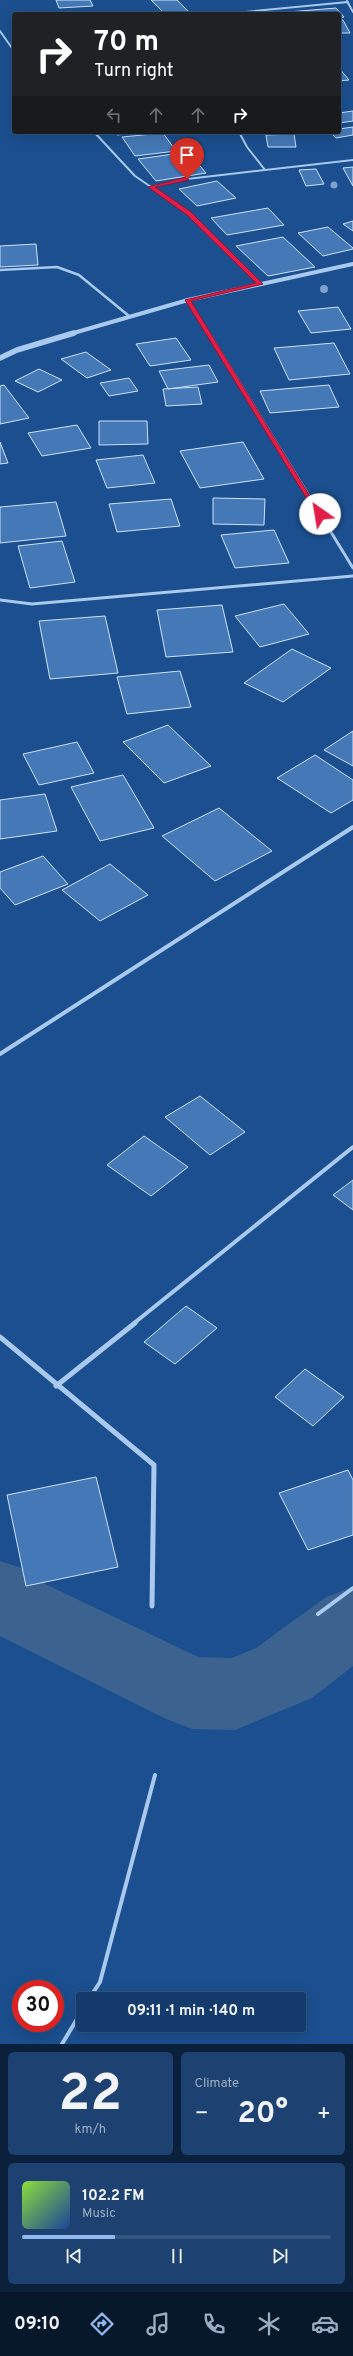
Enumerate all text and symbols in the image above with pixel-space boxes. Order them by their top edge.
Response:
text: 70 m [94,25,159,61]
icon: right [28,28,80,80]
text: Turn right [94,60,174,83]
icon: left [103,104,125,126]
icon: ahead [145,104,167,126]
icon: ahead [187,104,209,126]
icon: right [229,104,251,126]
pin [170,138,204,179]
icon: arrive [176,144,198,166]
position arrow [299,493,341,535]
speed limit sign: 30 [12,1980,64,2032]
text: 09:11 · 1 min · 140 m [127,2002,255,2021]
text: 22 [58,2063,122,2129]
text: Climate [195,2076,239,2092]
text: 20° [237,2096,288,2133]
text: − [195,2101,209,2128]
text: + [317,2101,331,2128]
text: km/h [74,2122,106,2138]
text: 102.2 FM [82,2187,144,2206]
text: Music [82,2206,116,2222]
icon: previous [63,2245,85,2267]
icon: pause [166,2245,188,2267]
icon: next [269,2245,291,2267]
icon: directions [88,2310,116,2338]
icon: music [144,2310,172,2338]
icon: phone [200,2310,228,2338]
icon: climate [255,2310,283,2338]
icon: car [311,2310,339,2338]
text: 09:10 [14,2313,60,2336]

